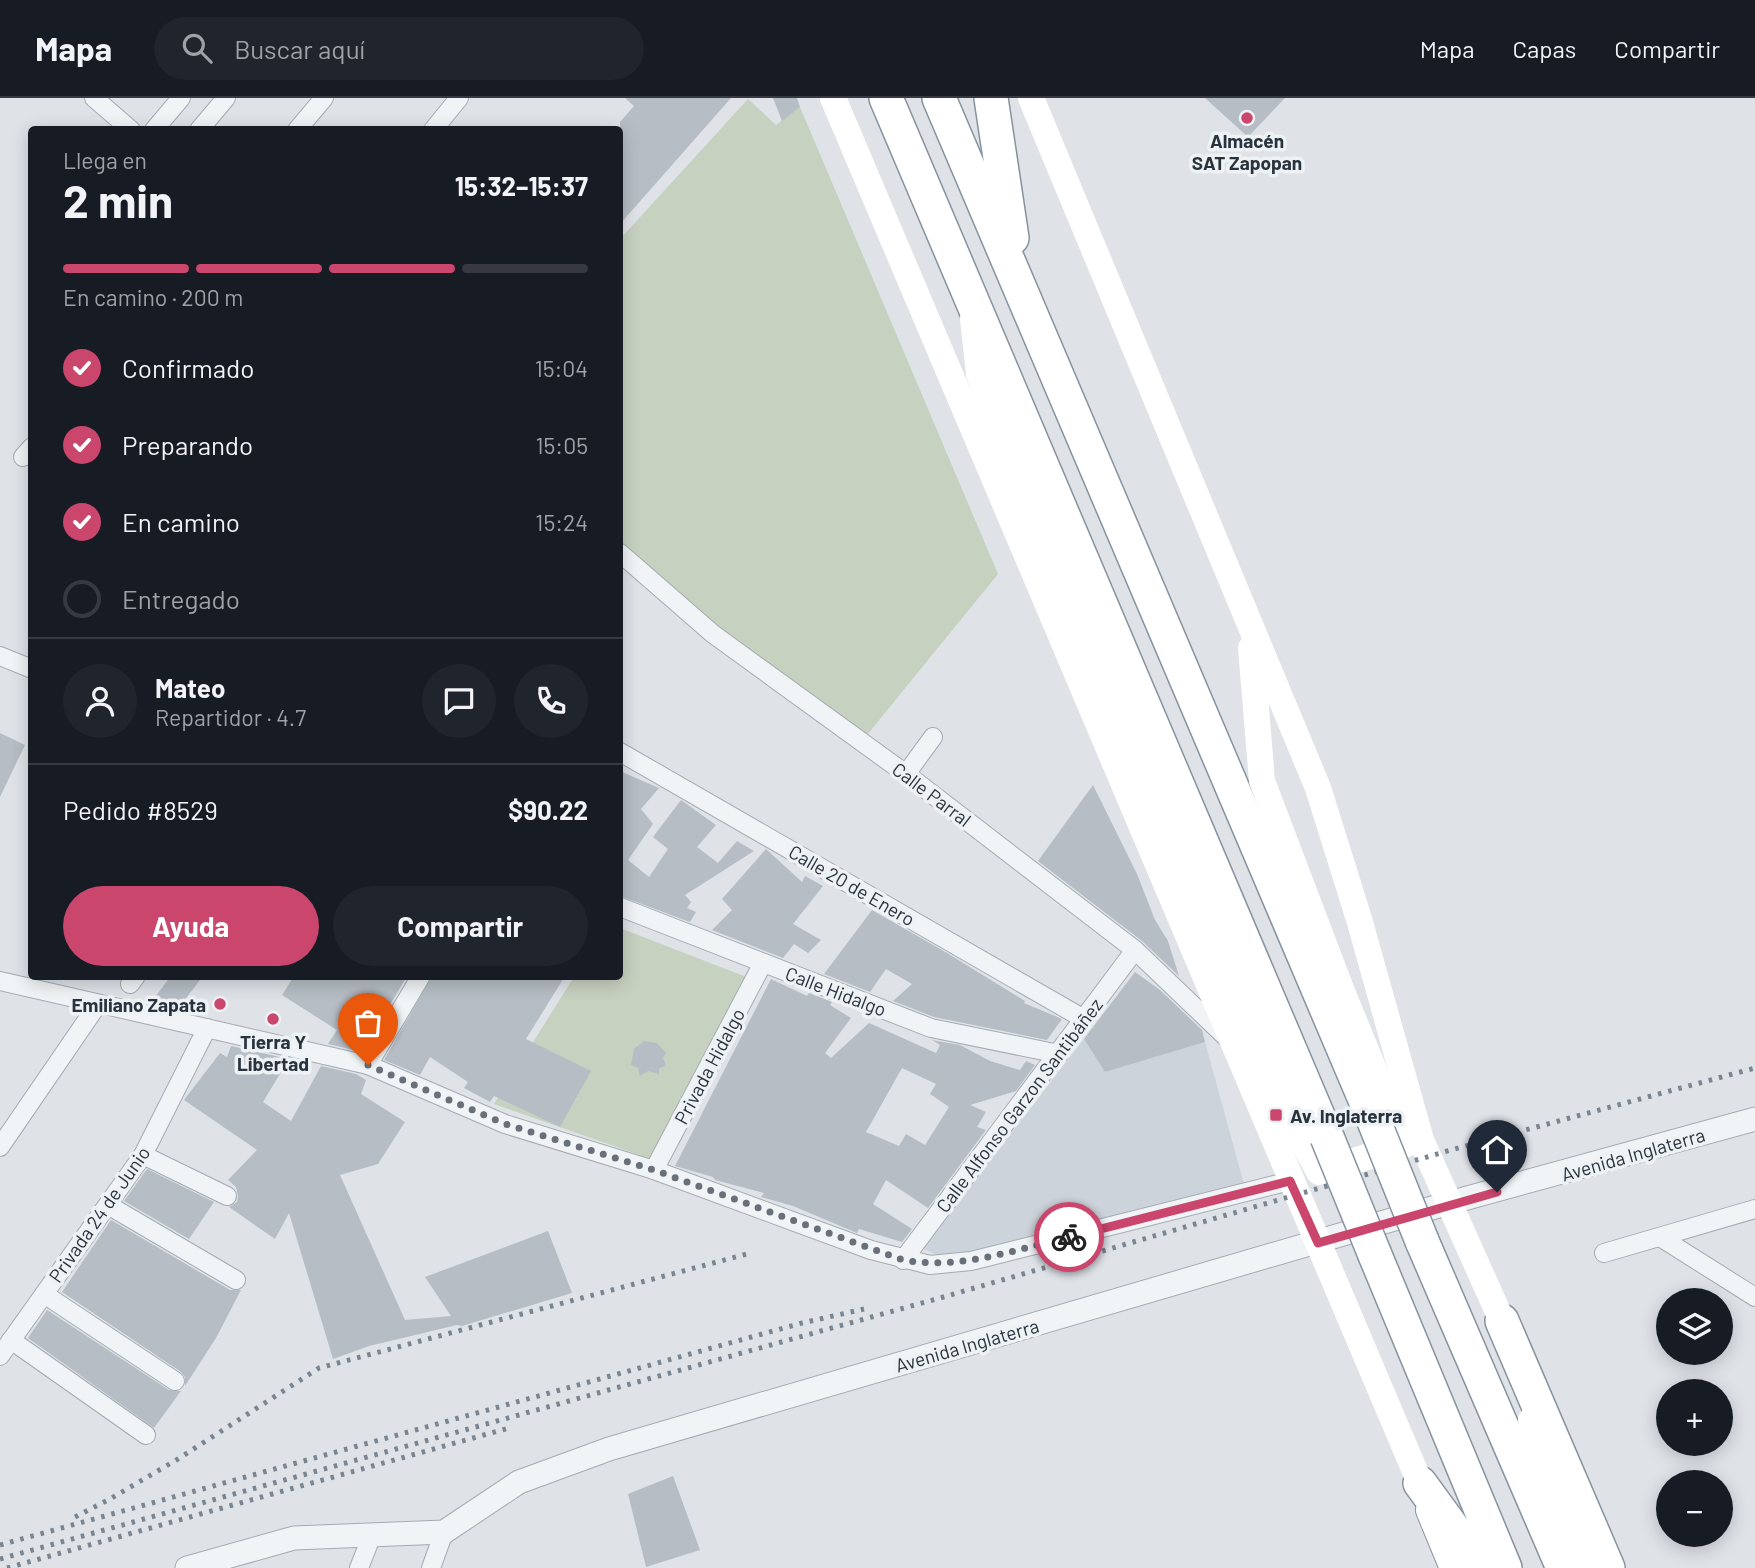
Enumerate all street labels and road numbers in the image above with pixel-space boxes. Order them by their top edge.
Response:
street label: Calle Parral [888,757,976,831]
street label: Calle 20 de Enero [785,840,919,930]
street label: Calle Hidalgo [782,961,890,1021]
street label: Calle Alfonso Garzon Santibáñez [931,993,1107,1217]
street label: Privada Hidalgo [669,1004,749,1128]
street label: Avenida Inglaterra [1559,1122,1707,1186]
street label: Privada 24 de Junio [43,1142,155,1286]
street label: Avenida Inglaterra [893,1313,1041,1377]

